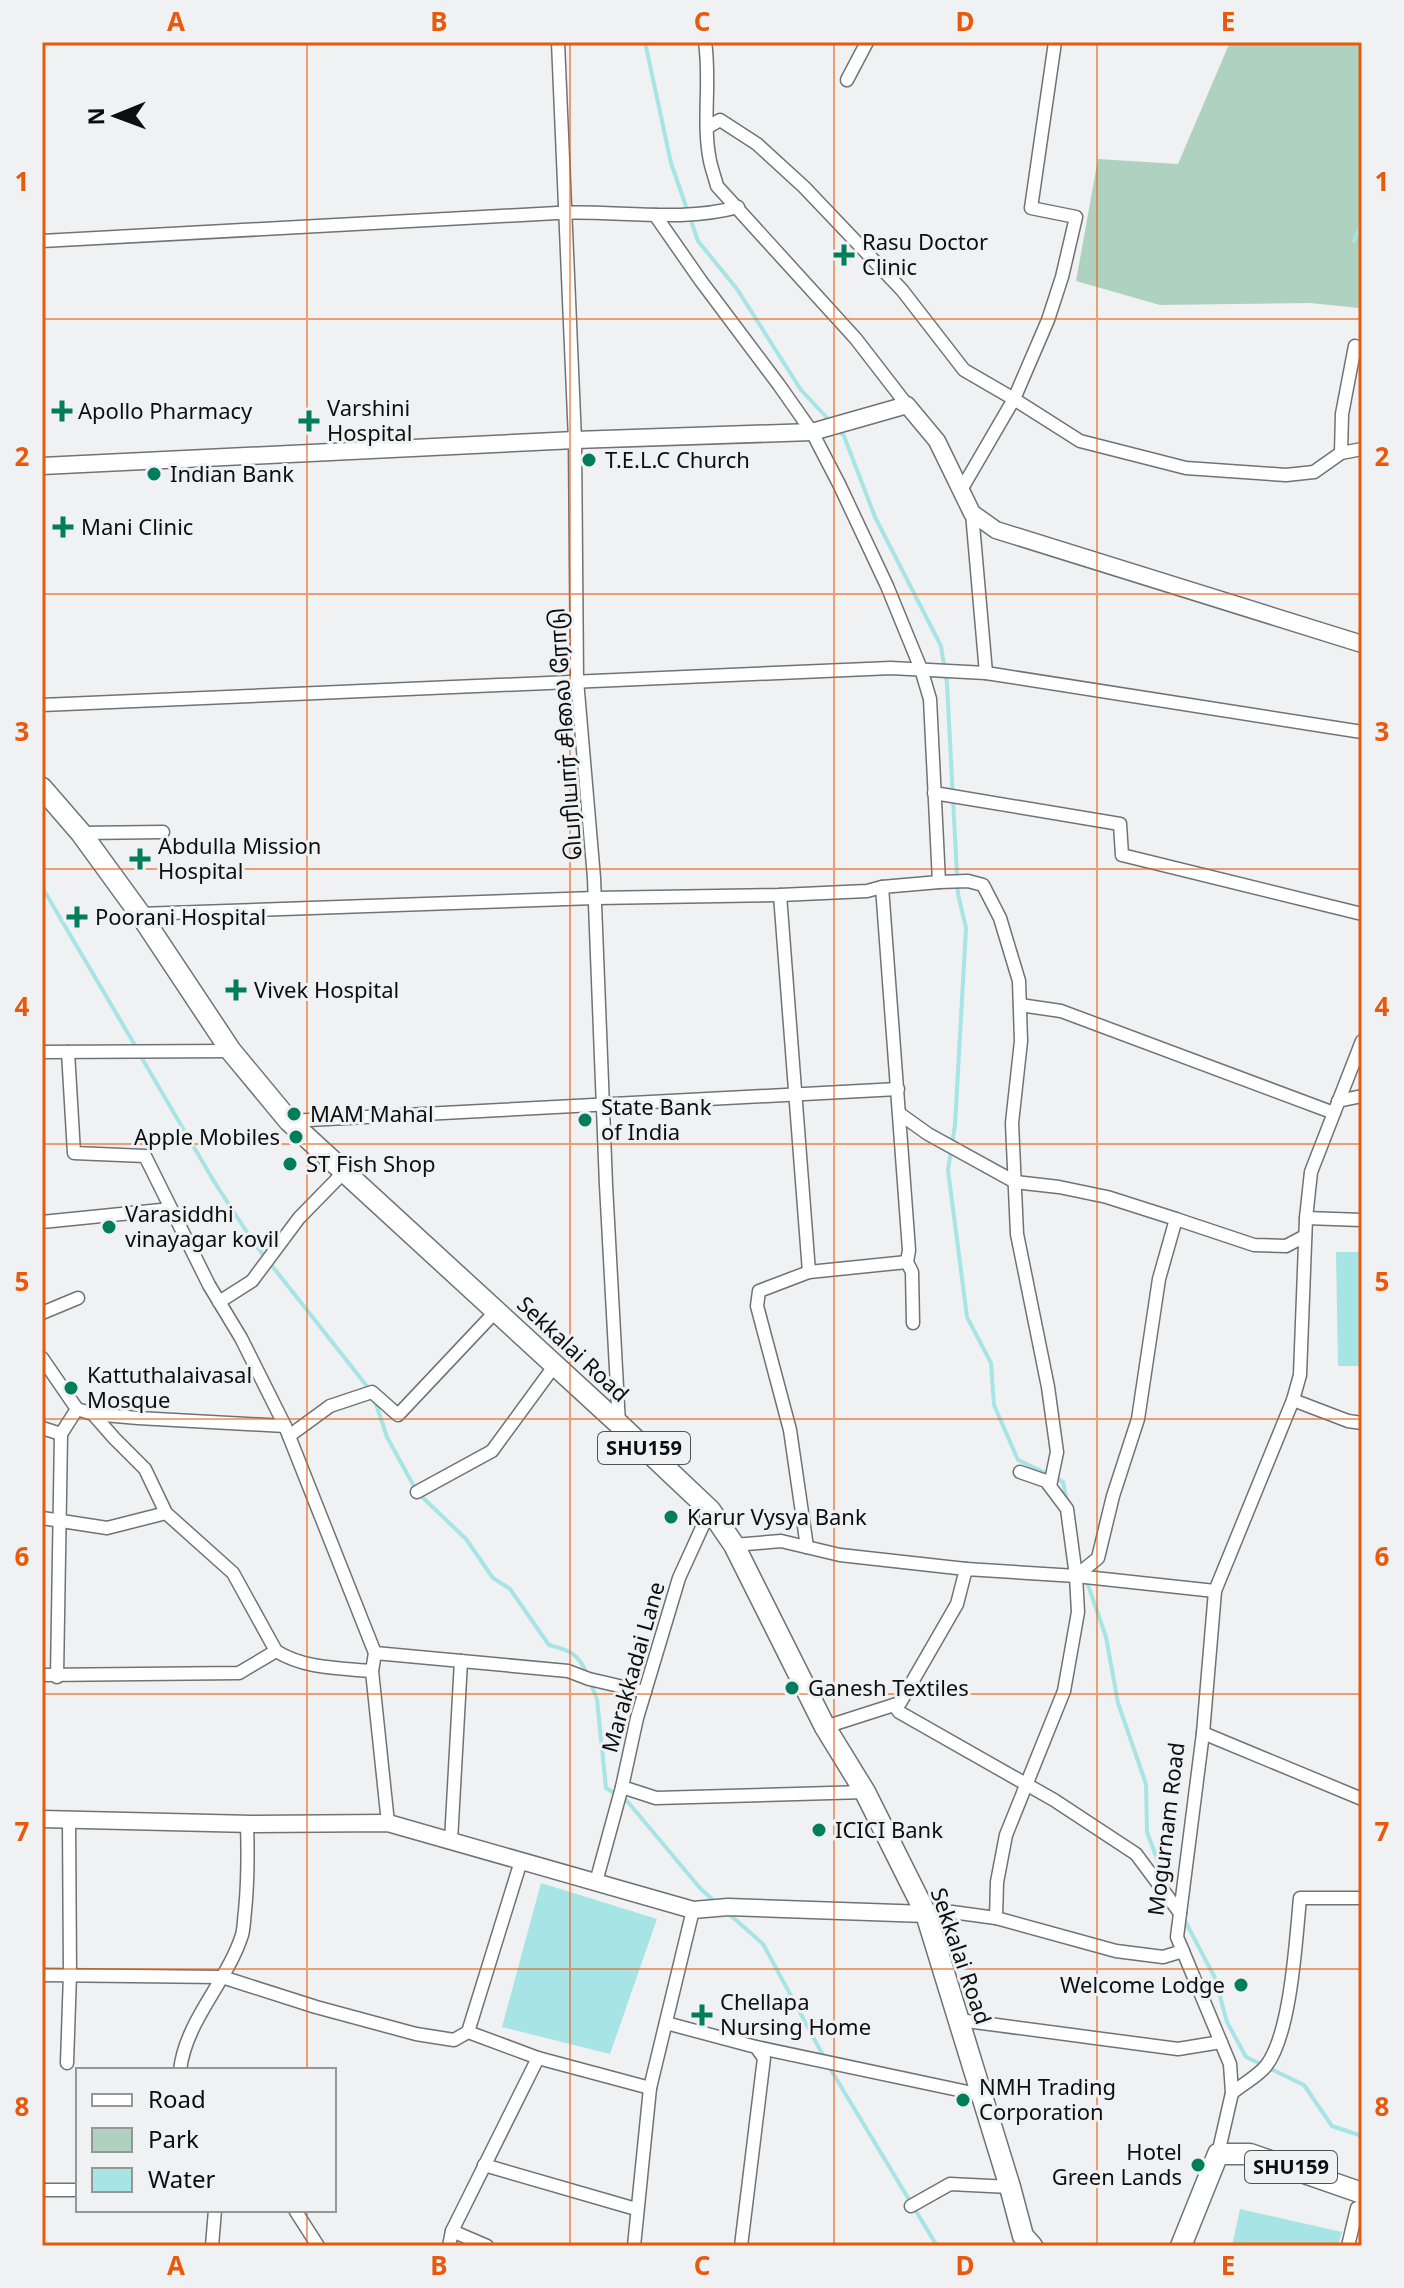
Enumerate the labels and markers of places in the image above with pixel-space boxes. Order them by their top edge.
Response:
place label: Rasu Doctor Clinic [862,226,988,281]
marker: Rasu Doctor Clinic [833,244,855,266]
place label: Varshini Hospital [327,392,412,447]
place label: Apollo Pharmacy [78,395,253,425]
marker: Apollo Pharmacy [53,402,71,420]
marker: Varshini Hospital [298,410,320,432]
place label: T.E.L.C Church [605,444,750,474]
marker: T.E.L.C Church [580,451,598,469]
place label: Indian Bank [170,458,294,488]
marker: Indian Bank [145,465,163,483]
place label: Mani Clinic [81,511,193,541]
marker: Mani Clinic [52,516,74,538]
place label: Abdulla Mission Hospital [158,830,321,885]
marker: Abdulla Mission Hospital [129,848,151,870]
place label: Poorani Hospital [95,901,266,931]
marker: Poorani Hospital [66,906,88,928]
place label: Vivek Hospital [254,974,399,1004]
marker: Vivek Hospital [225,979,247,1001]
place label: State Bank of India [601,1091,712,1146]
place label: MAM Mahal [310,1098,434,1128]
marker: MAM Mahal [285,1105,303,1123]
marker: State Bank of India [576,1111,594,1129]
place label: Apple Mobiles [134,1121,280,1151]
marker: Apple Mobiles [287,1128,305,1146]
place label: ST Fish Shop [306,1148,436,1178]
marker: ST Fish Shop [281,1155,299,1173]
place label: Varasiddhi vinayagar kovil [125,1198,279,1253]
marker: Varasiddhi vinayagar kovil [100,1218,118,1236]
place label: Kattuthalaivasal Mosque [87,1359,252,1414]
marker: Kattuthalaivasal Mosque [62,1379,80,1397]
place label: Karur Vysya Bank [687,1501,867,1531]
marker: Karur Vysya Bank [662,1508,680,1526]
place label: Ganesh Textiles [808,1672,969,1702]
marker: Ganesh Textiles [783,1679,801,1697]
place label: ICICI Bank [835,1814,943,1844]
marker: ICICI Bank [810,1821,828,1839]
place label: Welcome Lodge [1060,1969,1225,1999]
marker: Welcome Lodge [1232,1976,1250,1994]
place label: Chellapa Nursing Home [720,1986,871,2041]
marker: Chellapa Nursing Home [691,2004,713,2026]
place label: NMH Trading Corporation [979,2071,1116,2126]
marker: NMH Trading Corporation [954,2091,972,2109]
place label: Hotel Green Lands [1052,2136,1182,2191]
marker: Hotel Green Lands [1189,2156,1207,2174]

